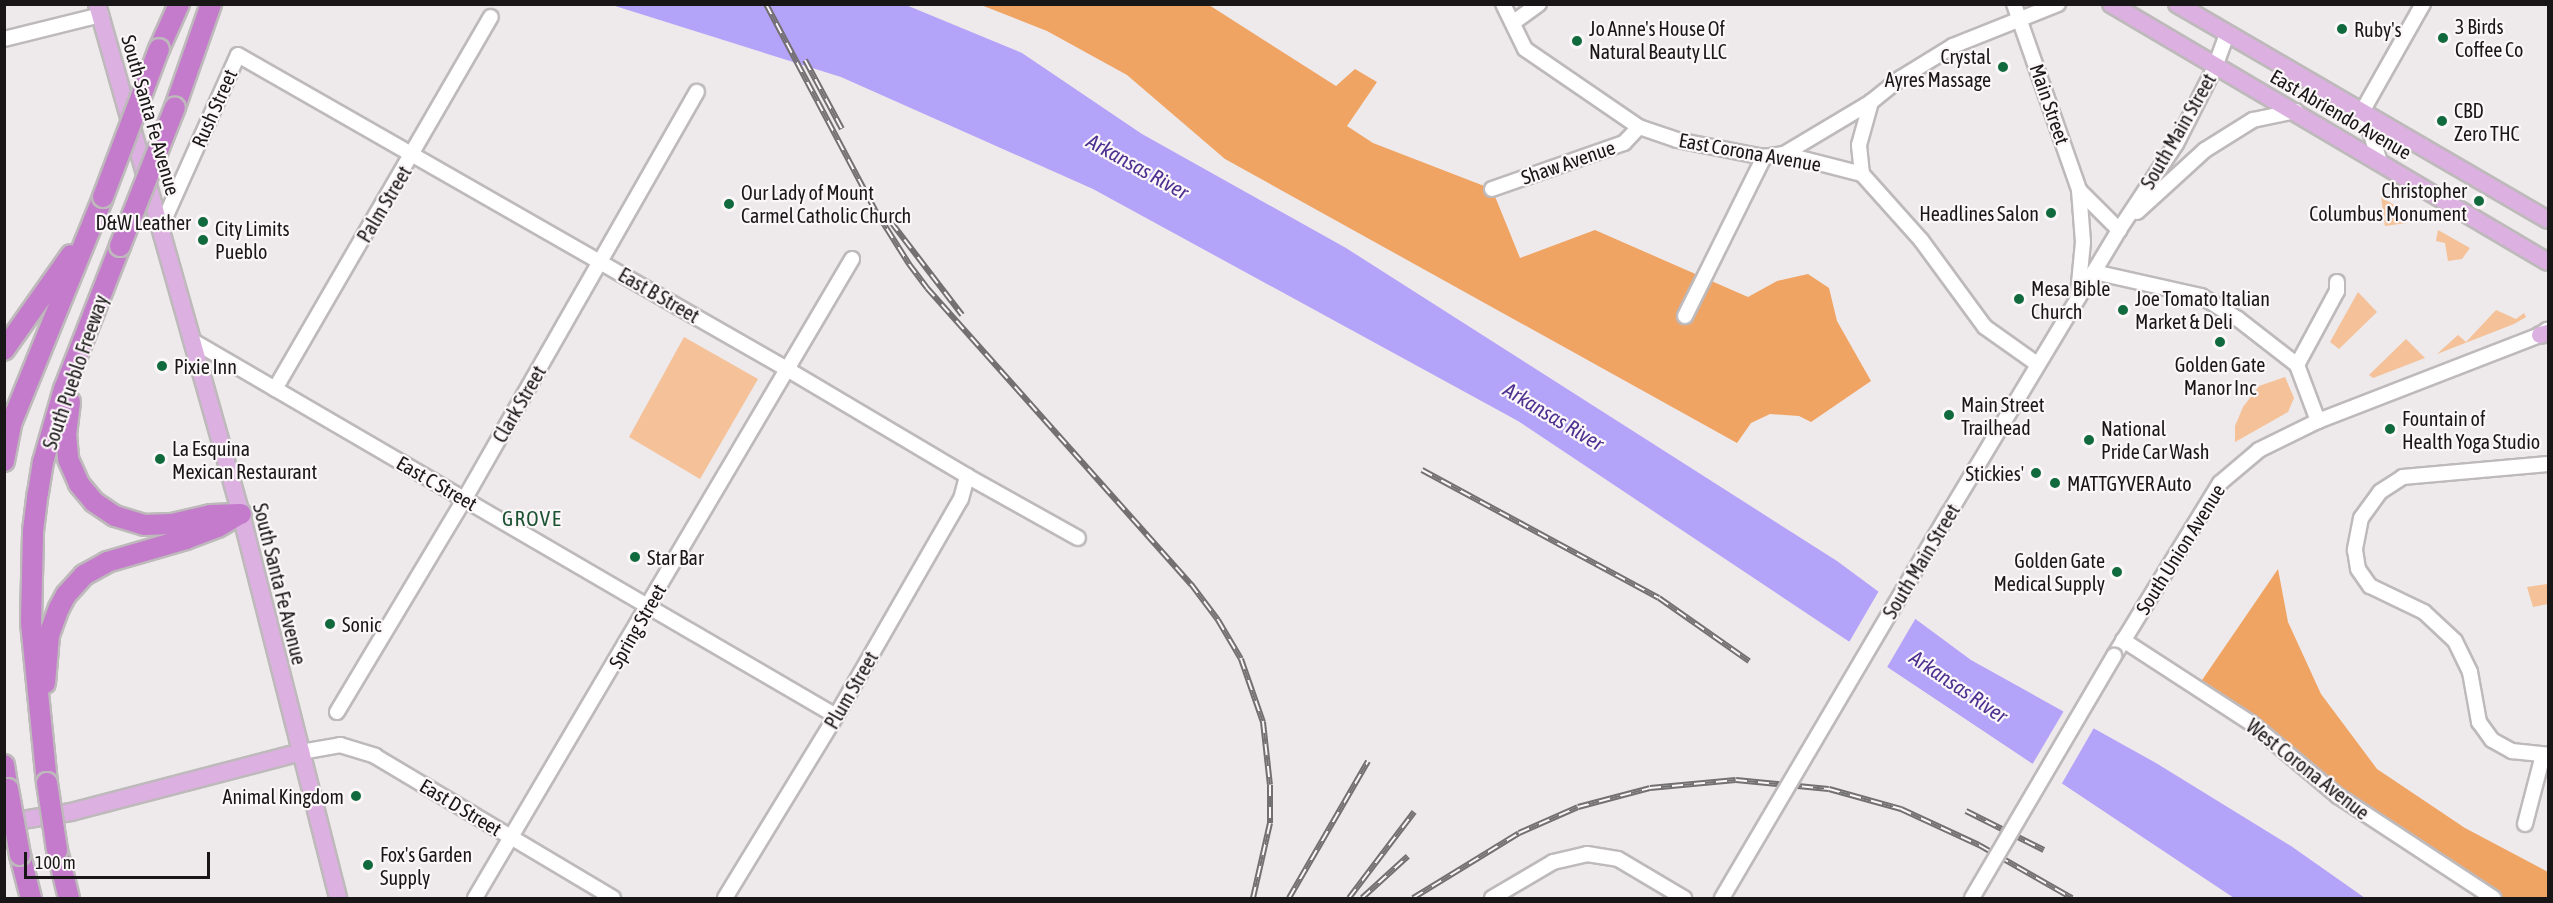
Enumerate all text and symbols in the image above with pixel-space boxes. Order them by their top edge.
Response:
place label: 3 Birds Coffee Co [2455,14,2523,61]
place label: Jo Anne's House Of Natural Beauty LLC [1589,17,1727,64]
place label: Ruby's [2354,17,2402,41]
marker: Ruby's [2335,22,2349,36]
marker: 3 Birds Coffee Co [2436,31,2450,45]
street label: South Santa Fe Avenue [117,32,185,198]
marker: Jo Anne's House Of Natural Beauty LLC [1570,34,1584,48]
place label: Crystal Ayres Massage [1885,44,1991,91]
marker: Crystal Ayres Massage [1996,60,2010,74]
street label: Main Street [2025,61,2075,147]
street label: East Abriendo Avenue [2266,64,2416,164]
street label: Rush Street [186,65,242,151]
street label: South Main Street [2135,69,2221,193]
place label: CBD Zero THC [2454,98,2520,145]
marker: CBD Zero THC [2435,114,2449,128]
water label: Arkansas River [1083,128,1193,204]
street label: East Corona Avenue [1677,128,1823,176]
street label: Shaw Avenue [1518,135,1618,189]
street label: Palm Street [352,161,416,247]
place label: Christopher Columbus Monument [2309,178,2467,225]
place label: Our Lady of Mount Carmel Catholic Church [741,180,911,227]
marker: Christopher Columbus Monument [2472,194,2486,208]
marker: Our Lady of Mount Carmel Catholic Church [722,197,736,211]
place label: Headlines Salon [1919,201,2039,225]
marker: Headlines Salon [2044,206,2058,220]
place label: D&W Leather [96,210,191,234]
marker: D&W Leather [196,215,210,229]
place label: City Limits Pueblo [215,216,289,263]
marker: City Limits Pueblo [196,233,210,247]
street label: East B Street [614,262,704,328]
place label: Mesa Bible Church [2031,276,2110,323]
place label: Joe Tomato Italian Market & Deli [2135,286,2270,333]
street label: South Pueblo Freeway [37,292,113,452]
marker: Mesa Bible Church [2012,292,2026,306]
marker: Joe Tomato Italian Market & Deli [2116,303,2130,317]
marker: Golden Gate Manor Inc [2213,335,2227,349]
place label: Golden Gate Manor Inc [2175,352,2265,399]
place label: Pixie Inn [174,354,237,378]
marker: Pixie Inn [155,359,169,373]
street label: Clark Street [487,361,551,447]
water label: Arkansas River [1499,376,1609,456]
place label: Main Street Trailhead [1961,392,2045,439]
place label: Fountain of Health Yoga Studio [2402,406,2540,453]
marker: Main Street Trailhead [1942,408,1956,422]
place label: National Pride Car Wash [2101,416,2209,463]
marker: Fountain of Health Yoga Studio [2383,422,2397,436]
marker: National Pride Car Wash [2082,433,2096,447]
place label: La Esquina Mexican Restaurant [172,436,317,483]
street label: East C Street [392,450,482,516]
marker: La Esquina Mexican Restaurant [153,452,167,466]
place label: Stickies' [1966,461,2024,485]
marker: Stickies' [2029,466,2043,480]
place label: MATTGYVER Auto [2067,471,2192,495]
marker: MATTGYVER Auto [2048,476,2062,490]
street label: South Union Avenue [2130,479,2230,619]
street label: South Main Street [1877,499,1965,623]
street label: South Santa Fe Avenue [248,501,312,667]
district label: GROVE [502,505,562,531]
place label: Star Bar [647,545,704,569]
place label: Golden Gate Medical Supply [1993,548,2105,595]
marker: Star Bar [628,550,642,564]
marker: Golden Gate Medical Supply [2110,565,2124,579]
street label: Spring Street [603,580,671,672]
place label: Sonic [342,612,381,636]
marker: Sonic [323,617,337,631]
water label: Arkansas River [1905,644,2013,728]
street label: Plum Street [819,647,883,733]
street label: West Corona Avenue [2242,714,2374,824]
street label: East D Street [416,773,506,841]
place label: Animal Kingdom [223,784,344,808]
marker: Animal Kingdom [349,789,363,803]
scale bar [27,840,213,878]
place label: Fox's Garden Supply [380,842,472,889]
text: 100 m [35,852,76,873]
marker: Fox's Garden Supply [361,858,375,872]

